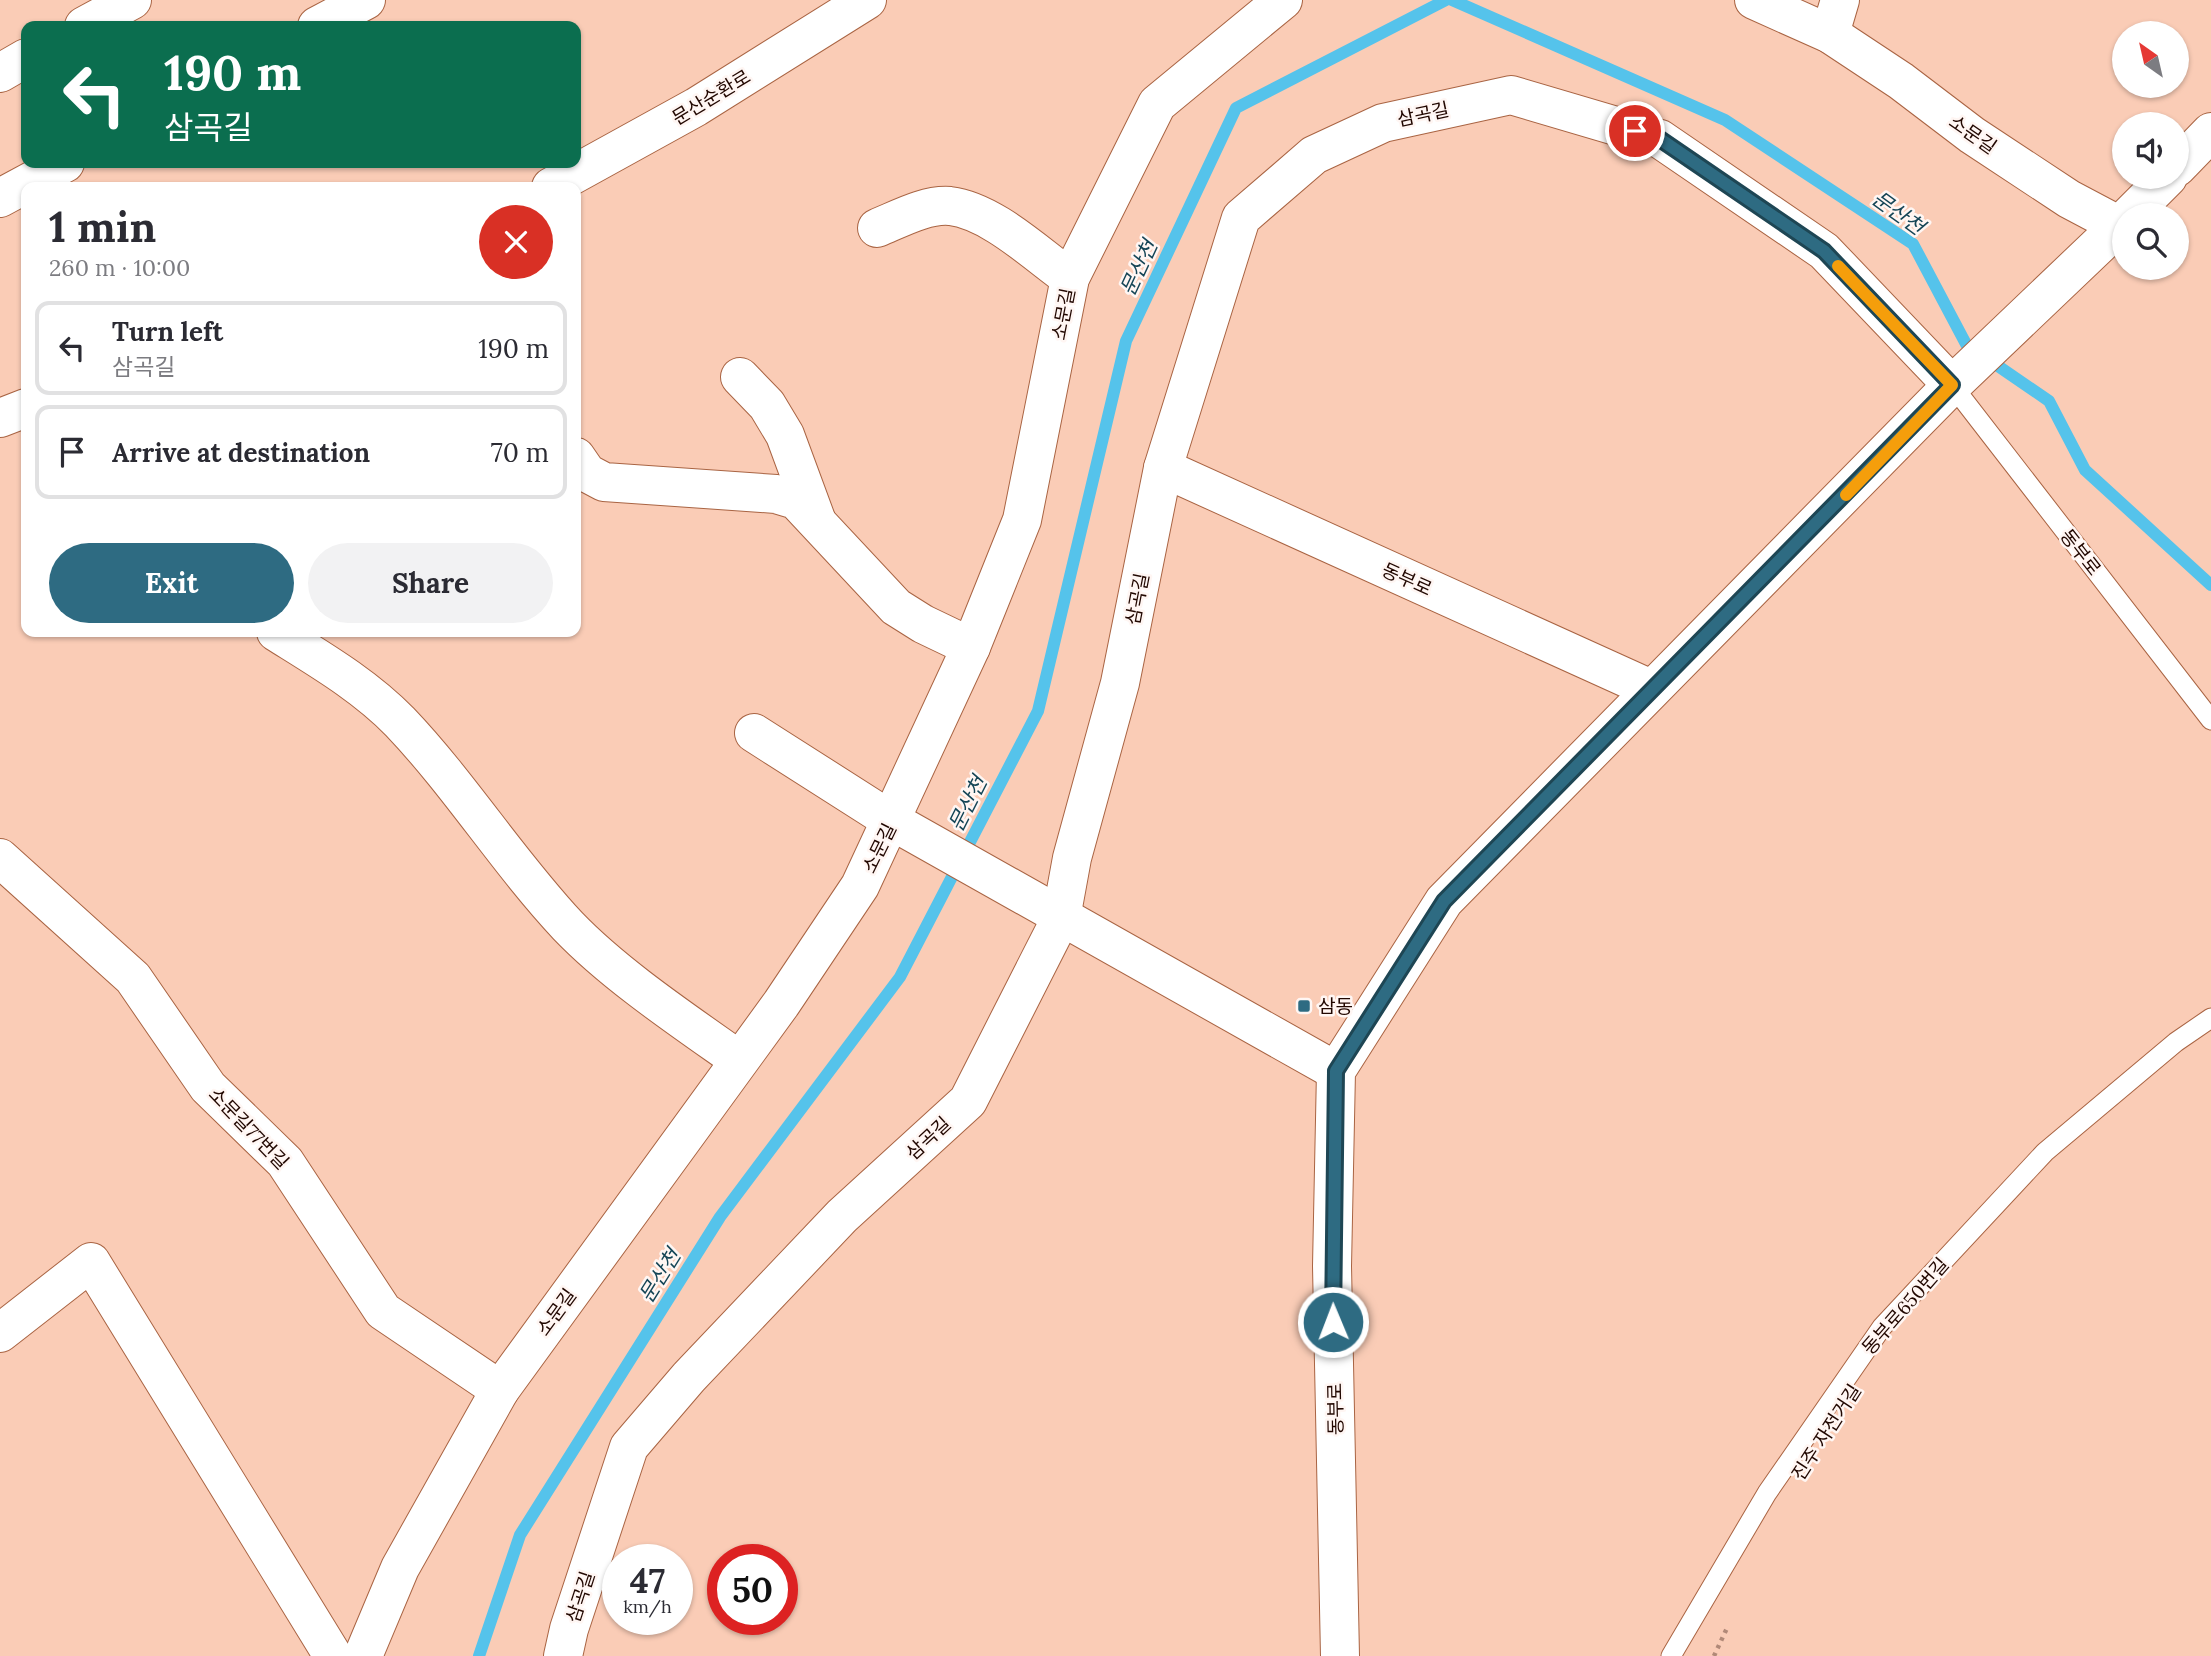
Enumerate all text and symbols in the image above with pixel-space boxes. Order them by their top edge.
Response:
north arrow [2112,21,2189,98]
map controls [2112,21,2189,280]
text: 190 m [164,41,301,103]
icon: left [49,49,140,140]
street label: 문산순환로 [667,64,755,130]
street label: 삼곡길 [1395,97,1451,131]
pin [1605,101,1665,161]
text: 삼곡길 [164,107,252,148]
street label: 소문길 [1945,109,2001,159]
icon: arrive [1616,112,1654,150]
button: sound [2112,112,2189,189]
water label: 문산천 [1867,185,1932,242]
text: 1 min [49,200,156,254]
button: search [2112,203,2189,280]
button: close [479,205,553,279]
water label: 문산천 [1114,233,1164,300]
text: 260 m · 10:00 [49,253,190,282]
street label: 소문길 [1046,286,1080,342]
text: Turn left [112,315,223,348]
icon: left [53,329,91,367]
text: 190 m [478,332,549,365]
text: 삼곡길 [112,352,175,381]
icon: arrive [53,433,91,471]
text: Arrive at destination [112,436,370,469]
text: 70 m [491,436,549,469]
street label: 동부로 [2055,524,2107,580]
button: Exit [49,543,294,623]
button: Share [308,543,553,623]
street label: 동부로 [1378,557,1436,601]
street label: 삼곡길 [1120,571,1154,627]
water label: 문산천 [942,769,994,836]
street label: 소문길 [857,819,901,877]
place label: 삼동 [1318,994,1353,1018]
marker: 삼동 [1296,998,1312,1014]
street label: 소문길77번길 [204,1082,294,1174]
street label: 삼곡길 [901,1111,955,1165]
water label: 문산천 [633,1242,688,1307]
street label: 동부로650번길 [1856,1253,1954,1359]
street label: 소문길 [531,1284,581,1340]
position arrow [1296,1285,1370,1359]
street label: 진주 자전거길 [1786,1379,1866,1485]
street label: 동부로 [1323,1383,1347,1435]
speed limit sign: 50 [707,1544,798,1635]
text: 47 [630,1558,665,1603]
street label: 삼곡길 [560,1568,600,1626]
text: km/h [623,1595,672,1618]

